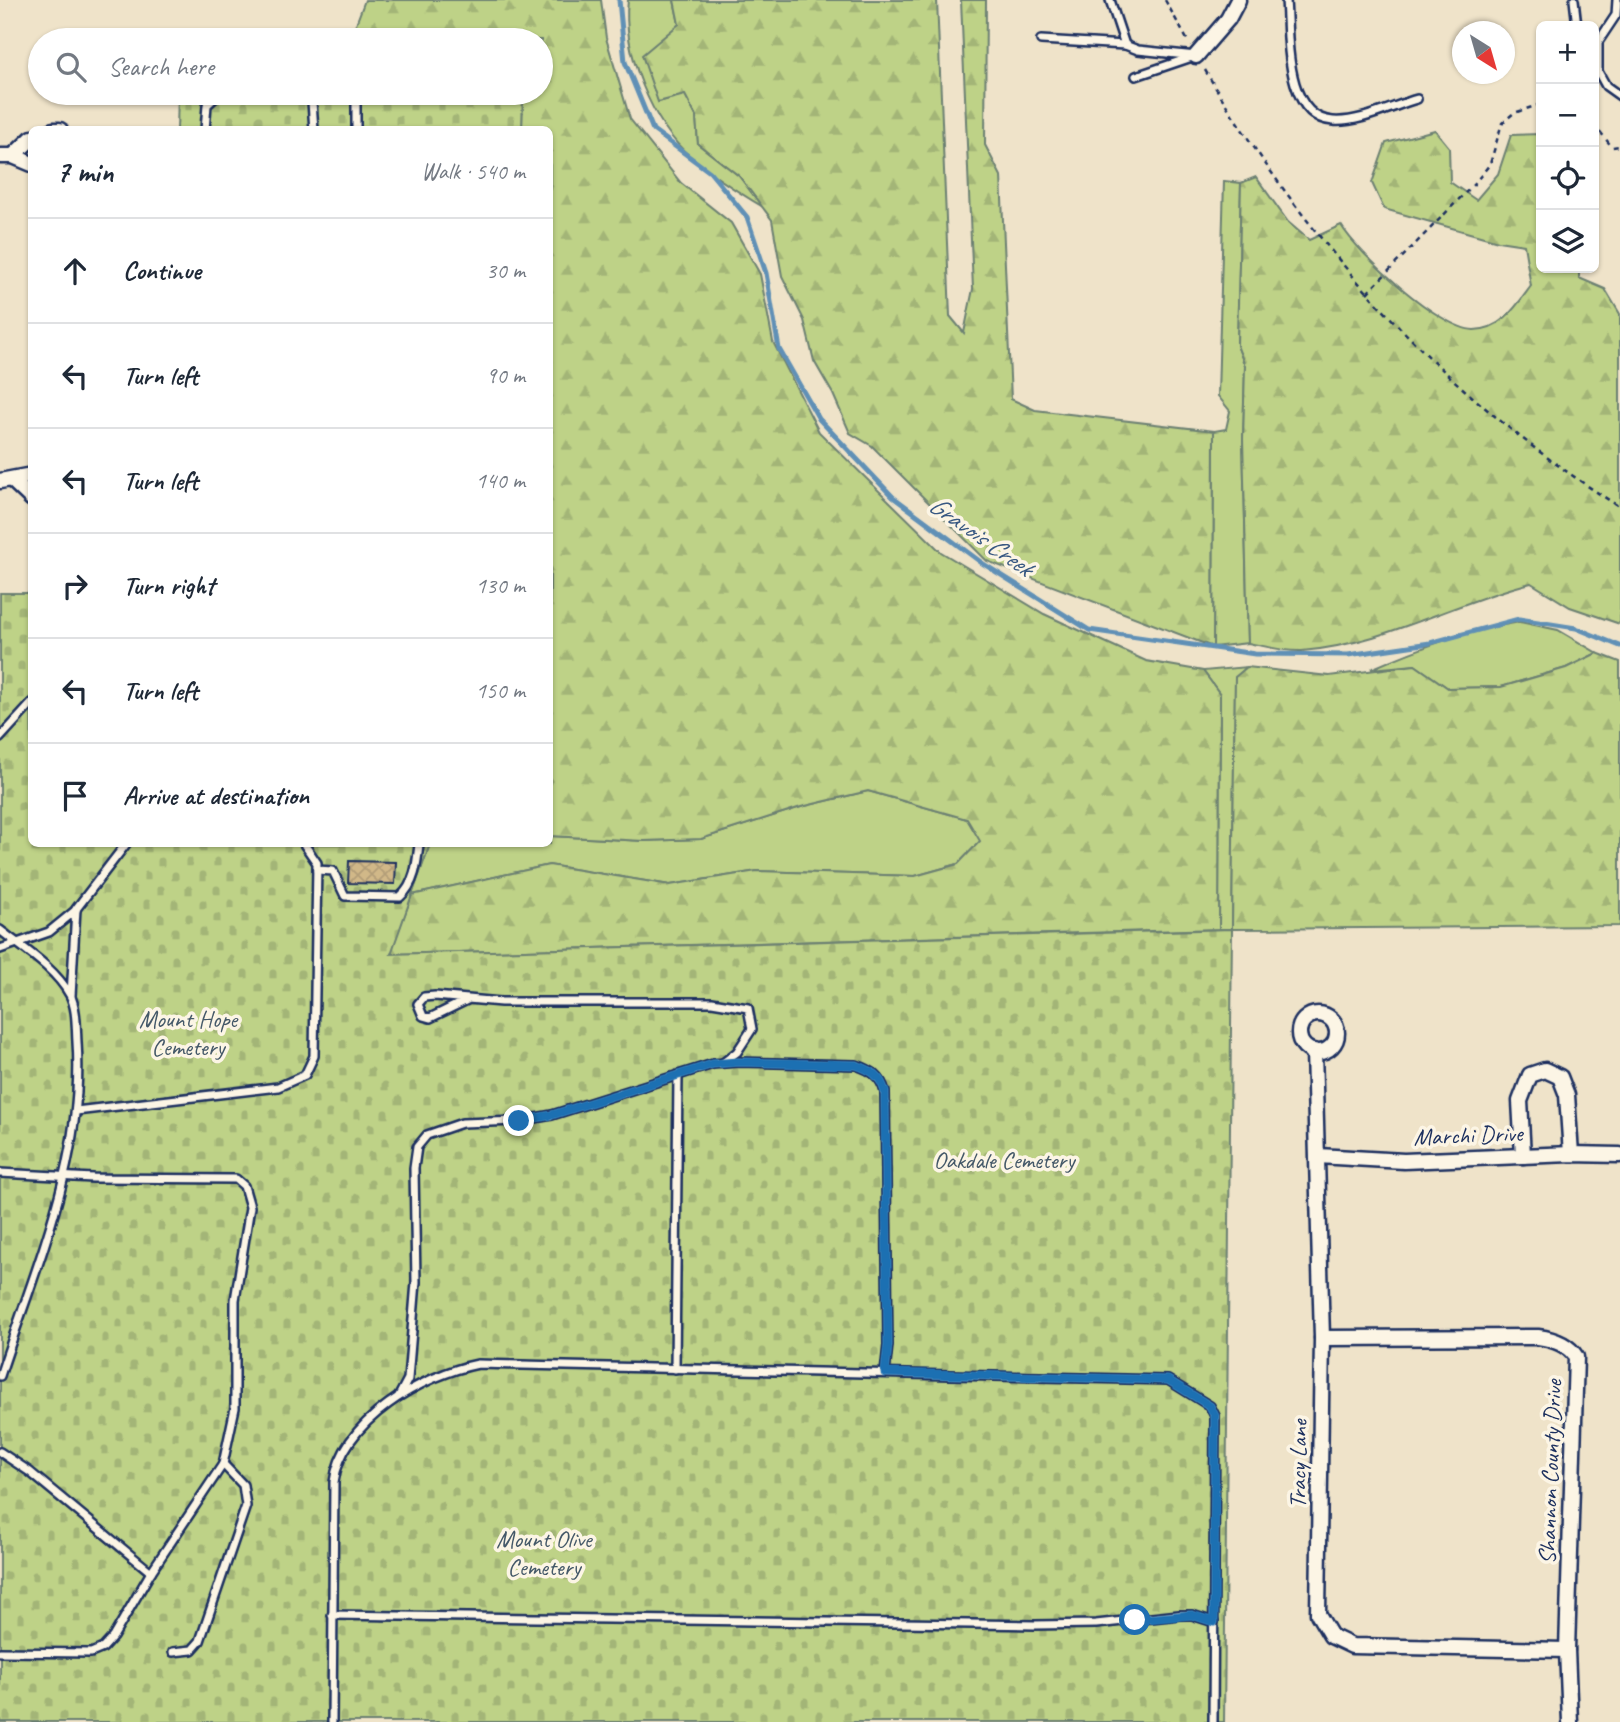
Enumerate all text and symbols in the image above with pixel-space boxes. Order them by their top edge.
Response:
north arrow [1452,21,1515,84]
map controls [1536,21,1599,273]
button: + [1536,21,1599,84]
search box [28,28,553,105]
icon: search [52,48,90,86]
text: Search here [108,50,214,83]
button: − [1536,84,1599,147]
button: locate [1536,147,1599,210]
text: 7 min [56,153,113,191]
text: Walk · 540 m [421,157,525,186]
button: layers [1536,210,1599,273]
icon: ahead [56,252,94,290]
text: Continue [123,254,201,287]
text: 30 m [486,256,525,285]
icon: left [56,357,94,395]
text: Turn left [123,359,198,392]
text: 90 m [486,361,525,390]
icon: left [56,462,94,500]
text: Turn left [123,464,198,497]
text: 140 m [476,466,525,495]
water label: Gravois Creek [923,488,1043,586]
icon: right [56,567,94,605]
text: Turn right [123,569,214,602]
text: 130 m [476,571,525,600]
icon: left [56,672,94,710]
text: Turn left [123,674,198,707]
text: 150 m [476,676,525,705]
icon: arrive [56,777,94,815]
text: Arrive at destination [123,779,309,812]
park label: Mount Hope Cemetery [139,1004,239,1062]
route end [503,1105,534,1136]
street label: Marchi Drive [1413,1118,1525,1152]
park label: Oakdale Cemetery [934,1145,1076,1175]
street label: Shannon County Drive [1532,1377,1568,1565]
street label: Tracy Lane [1282,1417,1314,1509]
park label: Mount Olive Cemetery [496,1524,594,1582]
route start [1119,1604,1150,1635]

